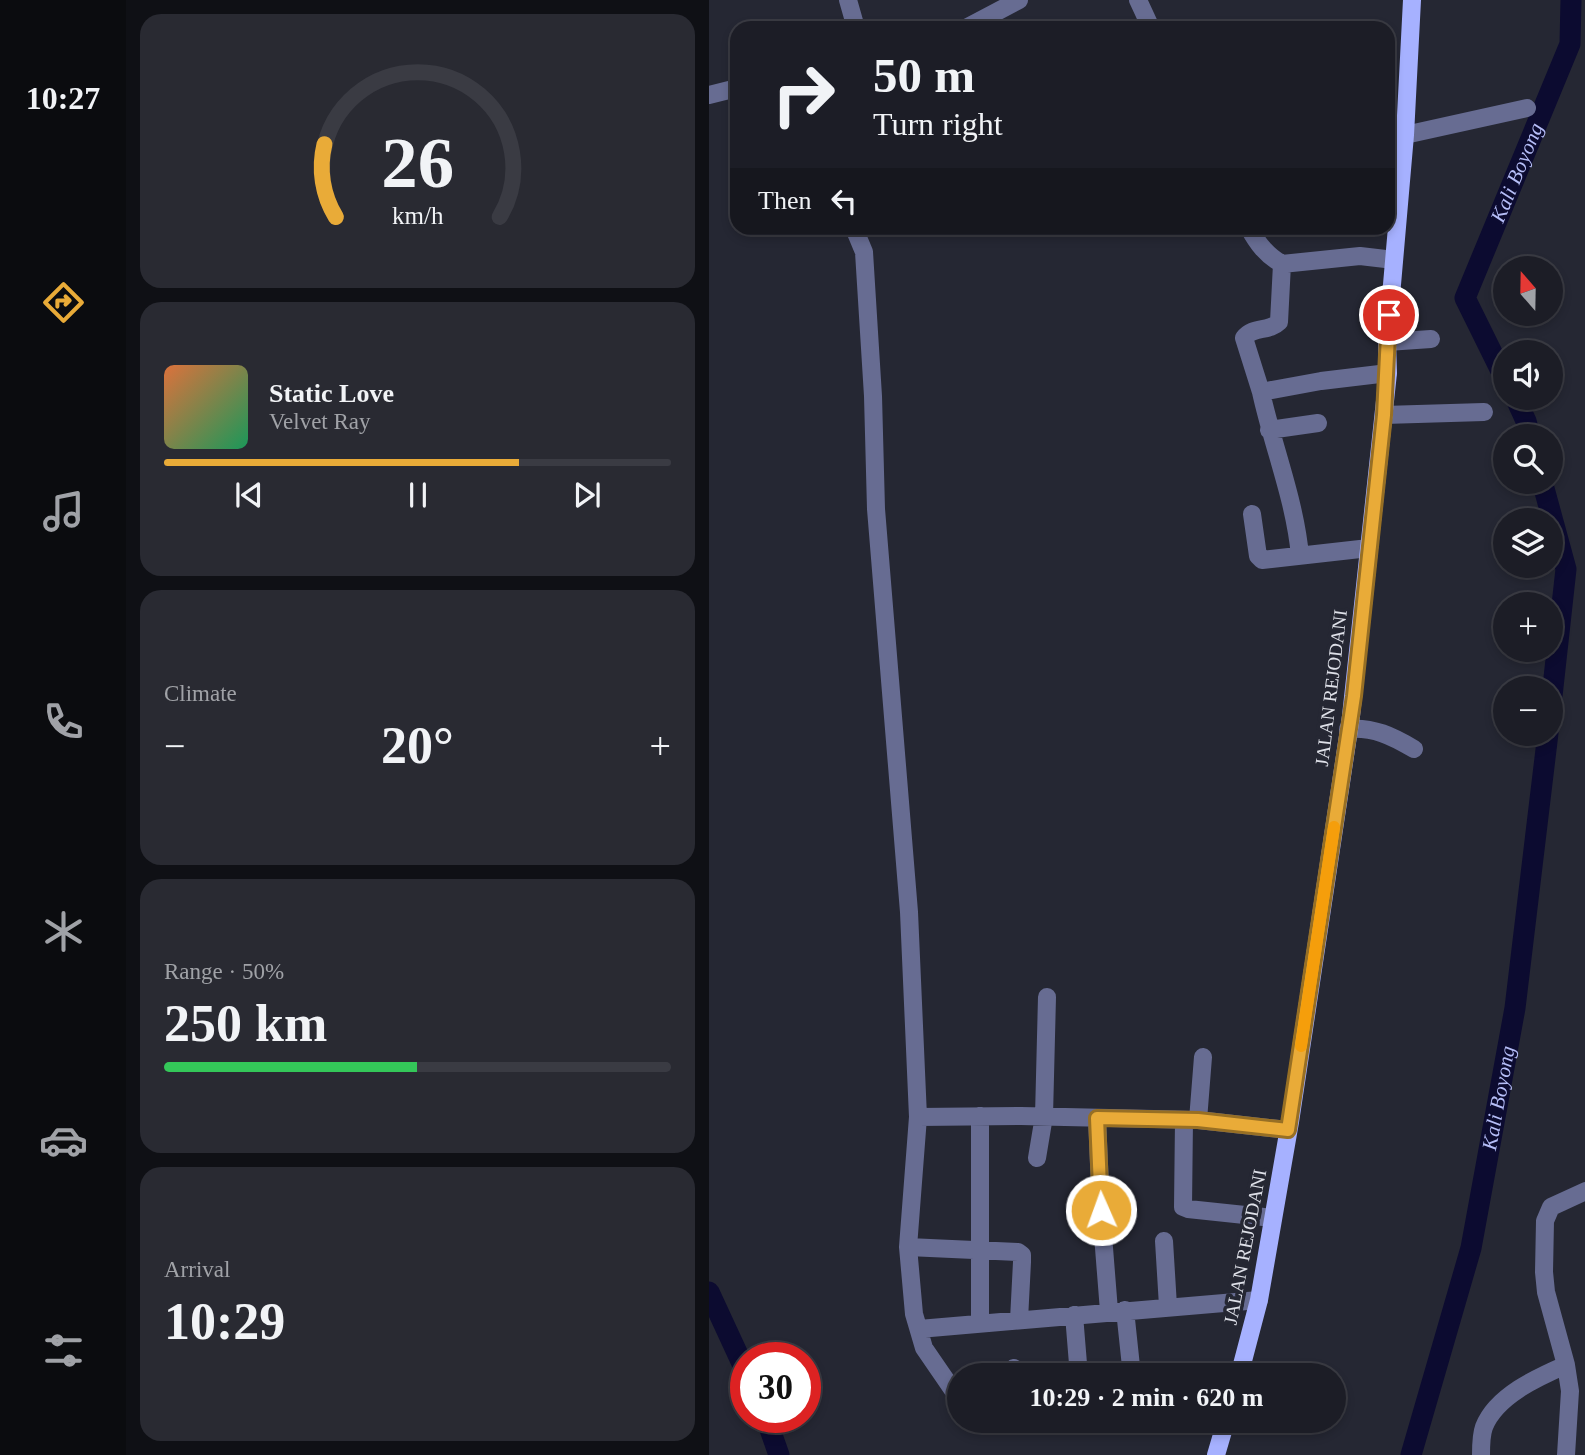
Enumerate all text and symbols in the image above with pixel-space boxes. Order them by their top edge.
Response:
text: 50 m [873,48,975,103]
icon: right [758,49,849,140]
text: 10:27 [26,80,100,116]
text: Turn right [873,106,1003,142]
water label: Kali Boyong [1485,119,1548,227]
text: 26 [381,122,454,203]
icon: left [825,182,863,220]
text: Then [758,186,811,215]
text: km/h [392,202,444,229]
north arrow [1493,256,1563,326]
map controls [1493,256,1563,746]
icon: directions [39,278,88,327]
pin [1359,285,1419,345]
icon: arrive [1370,296,1408,334]
button: sound [1493,340,1563,410]
text: Static Love [269,379,394,408]
text: Velvet Ray [269,409,371,434]
button: search [1493,424,1563,494]
icon: previous [230,476,268,514]
icon: pause [399,476,437,514]
icon: next [568,476,606,514]
icon: music [39,487,88,536]
button: layers [1493,508,1563,578]
button: + [1493,592,1563,662]
street label: JALAN REJODANI [1311,608,1351,768]
button: − [1493,676,1563,746]
text: Climate [164,681,237,706]
icon: phone [39,697,88,746]
text: 20° [381,717,454,774]
text: − [164,725,185,767]
text: + [650,725,671,767]
icon: climate [39,907,88,956]
text: Range · 50% [164,959,284,984]
text: 250 km [164,995,327,1052]
water label: Kali Boyong [1477,1044,1520,1153]
icon: car [39,1116,88,1165]
street label: JALAN REJODANI [1220,1168,1270,1326]
position arrow [1064,1173,1138,1247]
text: Arrival [164,1257,230,1282]
text: 10:29 [164,1293,285,1350]
icon: filters [39,1326,88,1375]
speed limit sign: 30 [730,1342,821,1433]
text: 10:29 · 2 min · 620 m [1030,1383,1264,1412]

